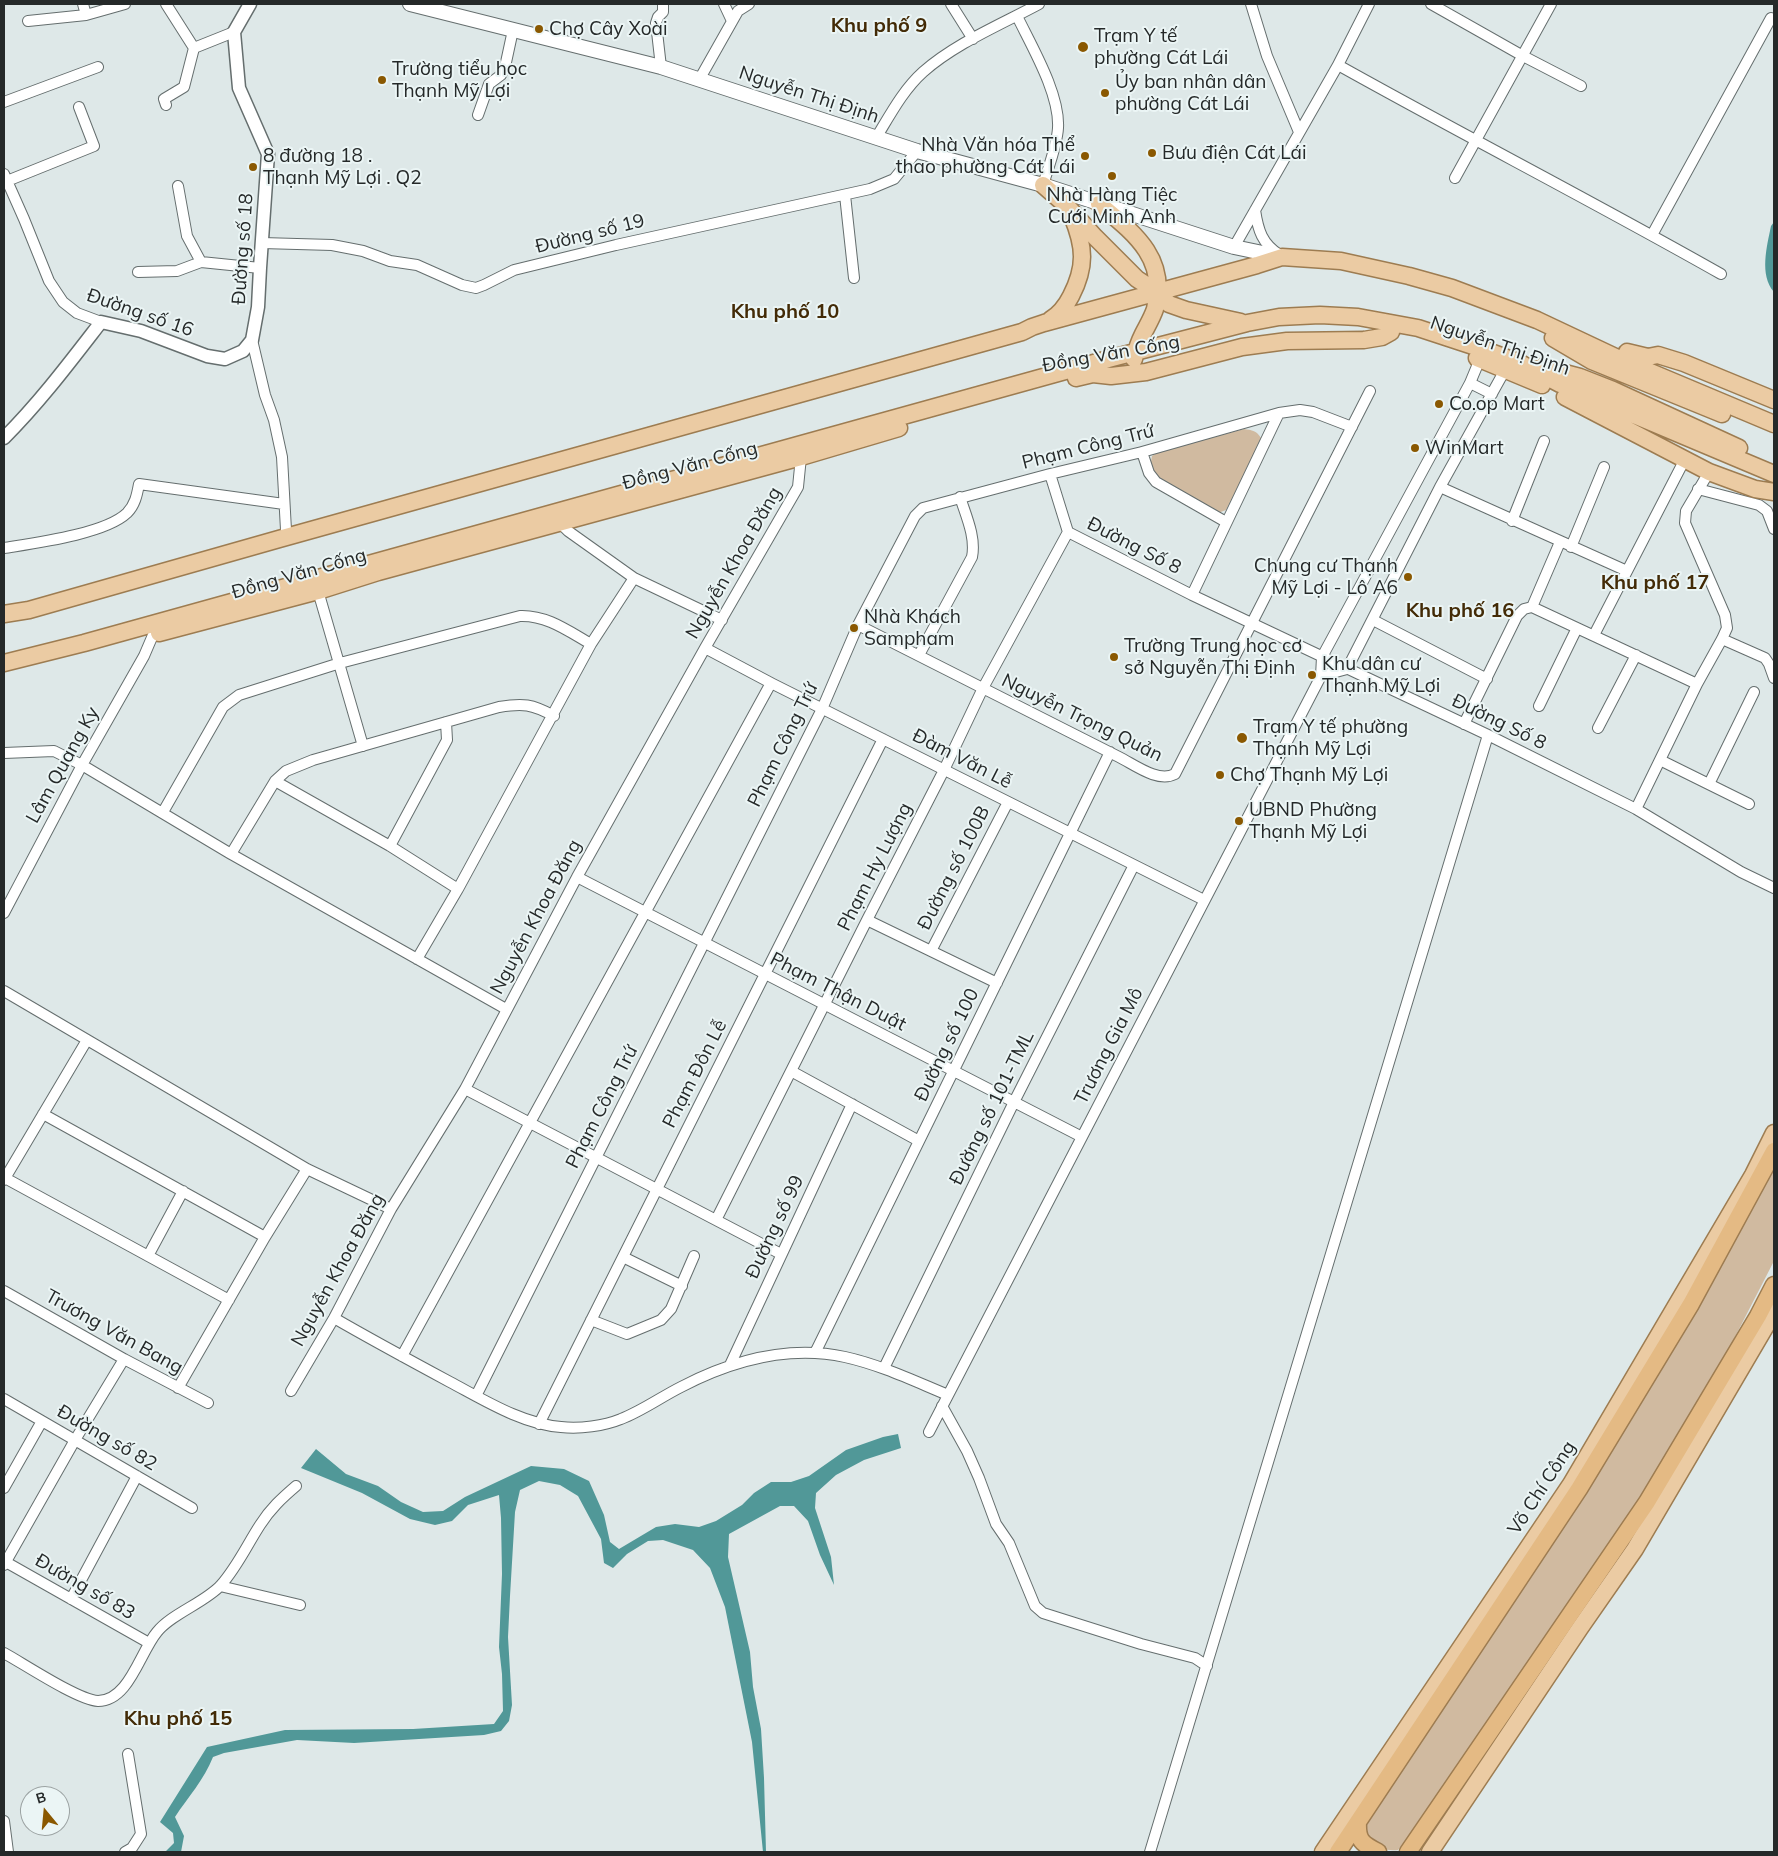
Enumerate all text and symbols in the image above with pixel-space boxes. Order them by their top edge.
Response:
district label: Khu phố 9 [831,14,927,38]
place label: Chợ Cây Xoài [549,18,667,40]
marker: Chợ Cây Xoài [533,23,545,35]
place label: Trạm Y tế phường Cát Lái [1094,25,1228,69]
marker: Trạm Y tế phường Cát Lái [1076,40,1090,54]
place label: Trường tiểu học Thạnh Mỹ Lợi [392,58,527,102]
street label: Nguyễn Thị Định [736,62,882,128]
place label: Ủy ban nhân dân phường Cát Lái [1115,71,1267,115]
marker: Trường tiểu học Thạnh Mỹ Lợi [376,74,388,86]
marker: Ủy ban nhân dân phường Cát Lái [1099,87,1111,99]
place label: Nhà Văn hóa Thể thao phường Cát Lái [896,134,1075,178]
place label: Bưu điện Cát Lái [1162,142,1306,164]
place label: 8 đường 18 . Thạnh Mỹ Lợi . Q2 [263,145,422,189]
marker: Bưu điện Cát Lái [1146,147,1158,159]
marker: Nhà Văn hóa Thể thao phường Cát Lái [1079,150,1091,162]
marker: 8 đường 18 . Thạnh Mỹ Lợi . Q2 [247,161,259,173]
marker: Nhà Hàng Tiệc Cưới Minh Anh [1106,170,1118,182]
place label: Nhà Hàng Tiệc Cưới Minh Anh [1047,184,1177,228]
street label: Đường số 18 [228,193,258,305]
street label: Đường số 19 [533,209,647,259]
street label: Đường số 16 [84,284,196,342]
district label: Khu phố 10 [731,300,839,324]
street label: Nguyễn Thị Định [1427,311,1573,381]
street label: Đồng Văn Cống [1041,331,1181,377]
place label: Co.op Mart [1449,393,1545,415]
marker: Co.op Mart [1433,398,1445,410]
street label: Phạm Công Trứ [1020,420,1156,474]
street label: Đồng Văn Cống [620,437,760,495]
place label: WinMart [1425,437,1504,459]
marker: WinMart [1409,442,1421,454]
street label: Nguyễn Khoa Đăng [681,483,787,643]
street label: Đường Số 8 [1083,513,1185,579]
street label: Đồng Văn Cống [229,544,369,604]
place label: Chung cư Thạnh Mỹ Lợi - Lô A6 [1254,555,1398,599]
marker: Chung cư Thạnh Mỹ Lợi - Lô A6 [1402,571,1414,583]
district label: Khu phố 17 [1601,571,1709,595]
district label: Khu phố 16 [1406,599,1514,623]
place label: Nhà Khách Sampham [864,606,961,650]
marker: Nhà Khách Sampham [848,622,860,634]
place label: Trường Trung học cơ sở Nguyễn Thị Định [1124,635,1302,679]
marker: Trường Trung học cơ sở Nguyễn Thị Định [1108,651,1120,663]
place label: Khu dân cư Thạnh Mỹ Lợi [1322,653,1440,697]
street label: Nguyễn Trọng Quản [998,669,1166,767]
marker: Khu dân cư Thạnh Mỹ Lợi [1306,669,1318,681]
street label: Phạm Công Trứ [743,679,823,811]
street label: Đường Số 8 [1448,689,1550,755]
street label: Lâm Quang Ky [22,703,104,827]
place label: Trạm Y tế phường Thạnh Mỹ Lợi [1253,716,1408,760]
street label: Đàm Văn Lễ [908,724,1016,794]
marker: Trạm Y tế phường Thạnh Mỹ Lợi [1235,731,1249,745]
place label: Chợ Thạnh Mỹ Lợi [1230,764,1388,786]
marker: Chợ Thạnh Mỹ Lợi [1214,769,1226,781]
street label: Phạm Hy Lượng [833,799,917,935]
place label: UBND Phường Thạnh Mỹ Lợi [1249,799,1377,843]
street label: Đường số 100B [913,802,995,934]
marker: UBND Phường Thạnh Mỹ Lợi [1233,815,1245,827]
street label: Nguyễn Khoa Đăng [486,836,586,998]
street label: Phạm Thận Duật [766,948,910,1036]
street label: Trương Gia Mô [1070,984,1148,1108]
street label: Đường số 100 [910,985,984,1105]
street label: Phạm Đôn Lễ [658,1016,732,1132]
street label: Đường số 101-TML [945,1027,1039,1189]
street label: Phạm Công Trứ [561,1042,643,1172]
street label: Đường số 99 [741,1172,809,1282]
street label: Nguyễn Khoa Đăng [286,1189,390,1351]
street label: Trương Văn Bang [41,1285,187,1379]
street label: Đường số 82 [53,1400,161,1476]
street label: Võ Chí Công [1503,1437,1581,1539]
street label: Đường số 83 [31,1549,139,1625]
district label: Khu phố 15 [124,1707,232,1731]
north arrow [20,1786,70,1836]
text: B [34,1788,48,1808]

